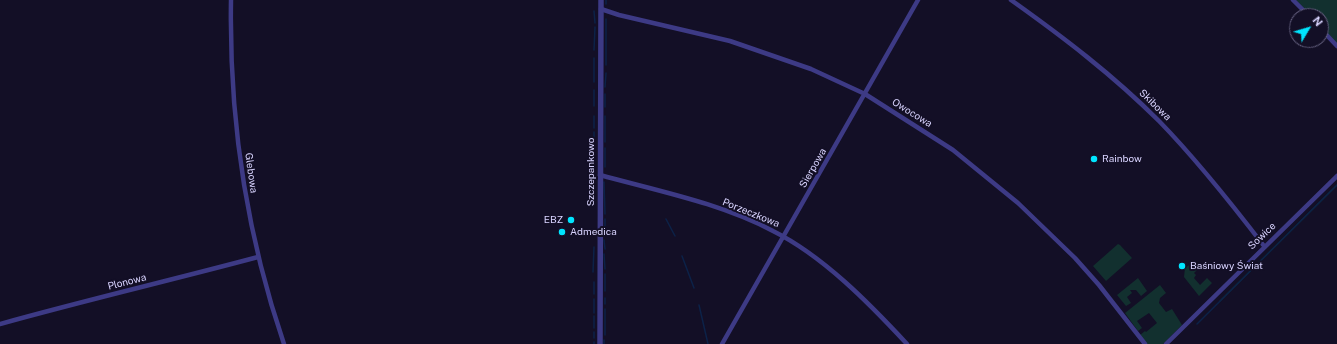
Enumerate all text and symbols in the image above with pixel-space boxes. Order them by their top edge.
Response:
north arrow [1289,8,1329,48]
text: N [1310,14,1325,28]
street label: Skibowa [1137,87,1173,123]
street label: Owocowa [890,96,934,130]
street label: Szczepankowo [585,138,597,206]
street label: Sierpowa [797,146,829,190]
street label: Glebowa [242,152,260,194]
place label: Rainbow [1102,153,1142,165]
marker: Rainbow [1089,154,1099,164]
street label: Porzeczkowa [721,196,781,230]
place label: EBZ [544,214,563,226]
marker: EBZ [566,215,576,225]
street label: Sowice [1246,220,1278,252]
place label: Admedica [570,226,617,238]
marker: Admedica [557,227,567,237]
place label: Baśniowy Świat [1190,260,1263,272]
marker: Baśniowy Świat [1177,261,1187,271]
street label: Plonowa [106,271,148,293]

